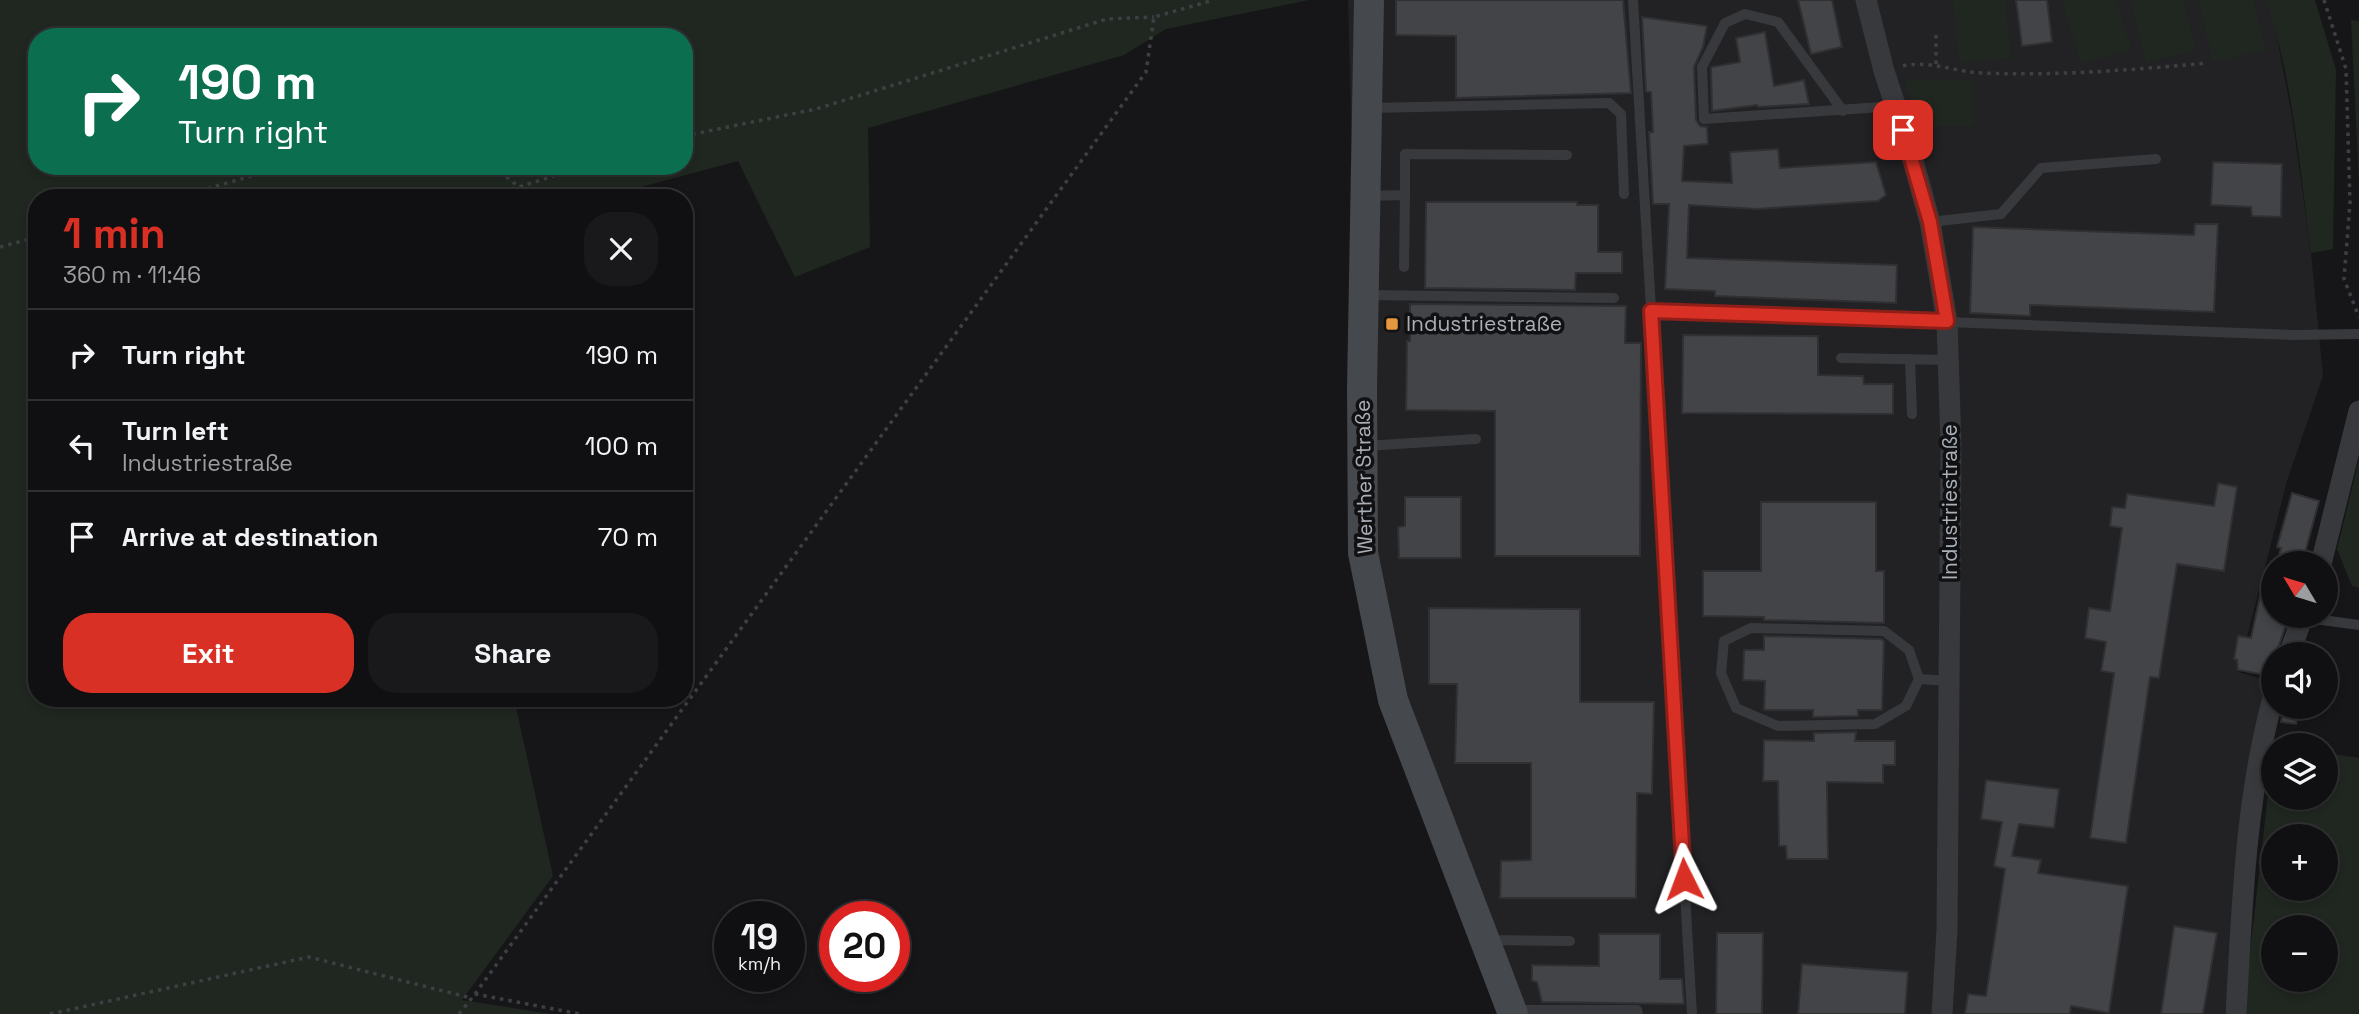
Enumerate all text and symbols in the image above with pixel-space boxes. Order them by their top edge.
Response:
text: 190 m [178,51,316,113]
icon: right [63,56,154,147]
pin [1873,100,1933,160]
icon: arrive [1884,111,1922,149]
text: Turn right [178,112,328,152]
text: 1 min [63,207,166,260]
button: close [584,212,658,286]
text: 360 m · 11:46 [63,260,201,290]
place label: Industriestraße [1406,310,1562,337]
marker: Industriestraße [1384,316,1400,332]
icon: right [63,336,101,374]
text: Turn right [122,338,246,372]
text: 190 m [586,338,658,372]
street label: Werther Straße [1349,400,1378,554]
text: Turn left [122,414,229,448]
street label: Industriestraße [1936,424,1963,580]
icon: left [63,427,101,465]
text: 100 m [585,429,658,463]
text: Industriestraße [122,448,293,478]
icon: arrive [63,518,101,556]
text: Arrive at destination [122,520,379,554]
text: 70 m [598,520,658,554]
north arrow [2261,551,2338,628]
map controls [2261,551,2338,992]
button: Exit [63,613,354,693]
button: Share [368,613,658,693]
button: sound [2261,642,2338,719]
button: layers [2261,733,2338,810]
button: + [2261,824,2338,901]
position arrow [1647,842,1721,916]
speed limit sign: 20 [819,901,910,992]
text: 19 [741,915,778,959]
button: − [2261,915,2338,992]
text: km/h [738,952,781,975]

